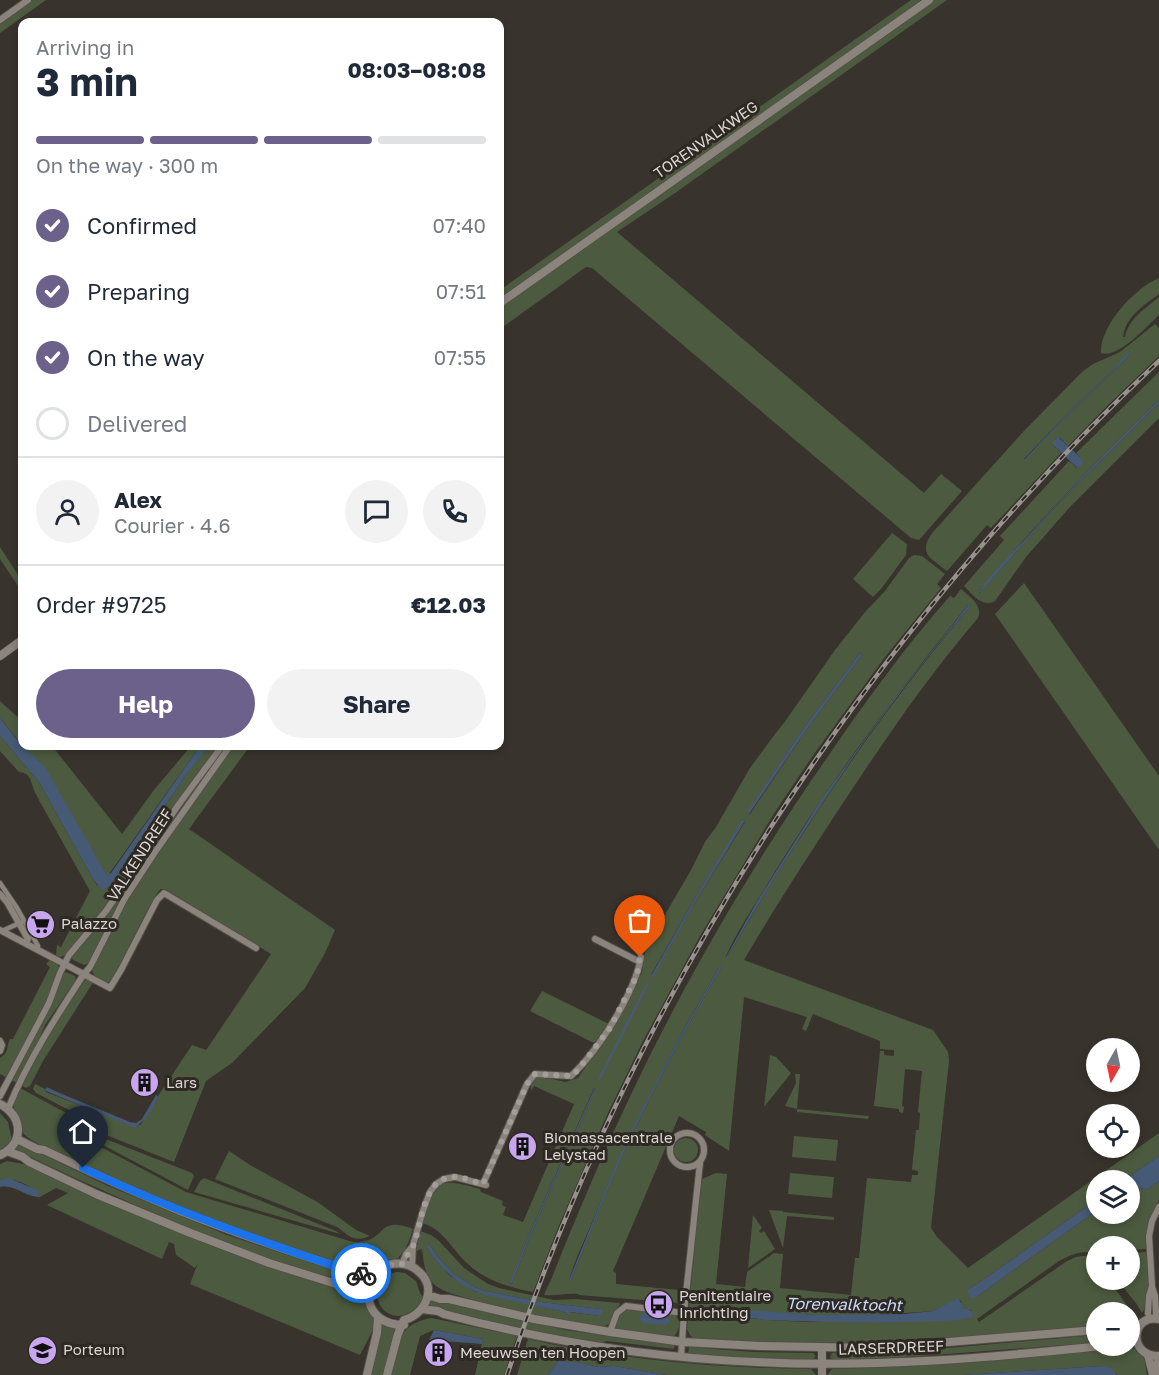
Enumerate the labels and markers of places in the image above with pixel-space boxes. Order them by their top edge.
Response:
pin [614,895,665,957]
supermarket icon: Palazzo [24,908,56,940]
place label: Palazzo [61,914,117,932]
building icon: Lars [129,1067,161,1099]
place label: Lars [166,1073,197,1091]
pin [57,1106,108,1168]
place label: Biomassacentrale Lelystad [544,1128,673,1163]
building icon: Biomassacentrale Lelystad [507,1131,539,1163]
place label: Penitentiaire Inrichting [679,1286,772,1321]
bus stop icon: Penitentiaire Inrichting [642,1289,674,1321]
school or university icon: Porteum [26,1334,58,1366]
building icon: Meeuwsen ten Hoopen [423,1337,455,1369]
place label: Porteum [63,1340,125,1358]
place label: Meeuwsen ten Hoopen [460,1343,625,1361]

